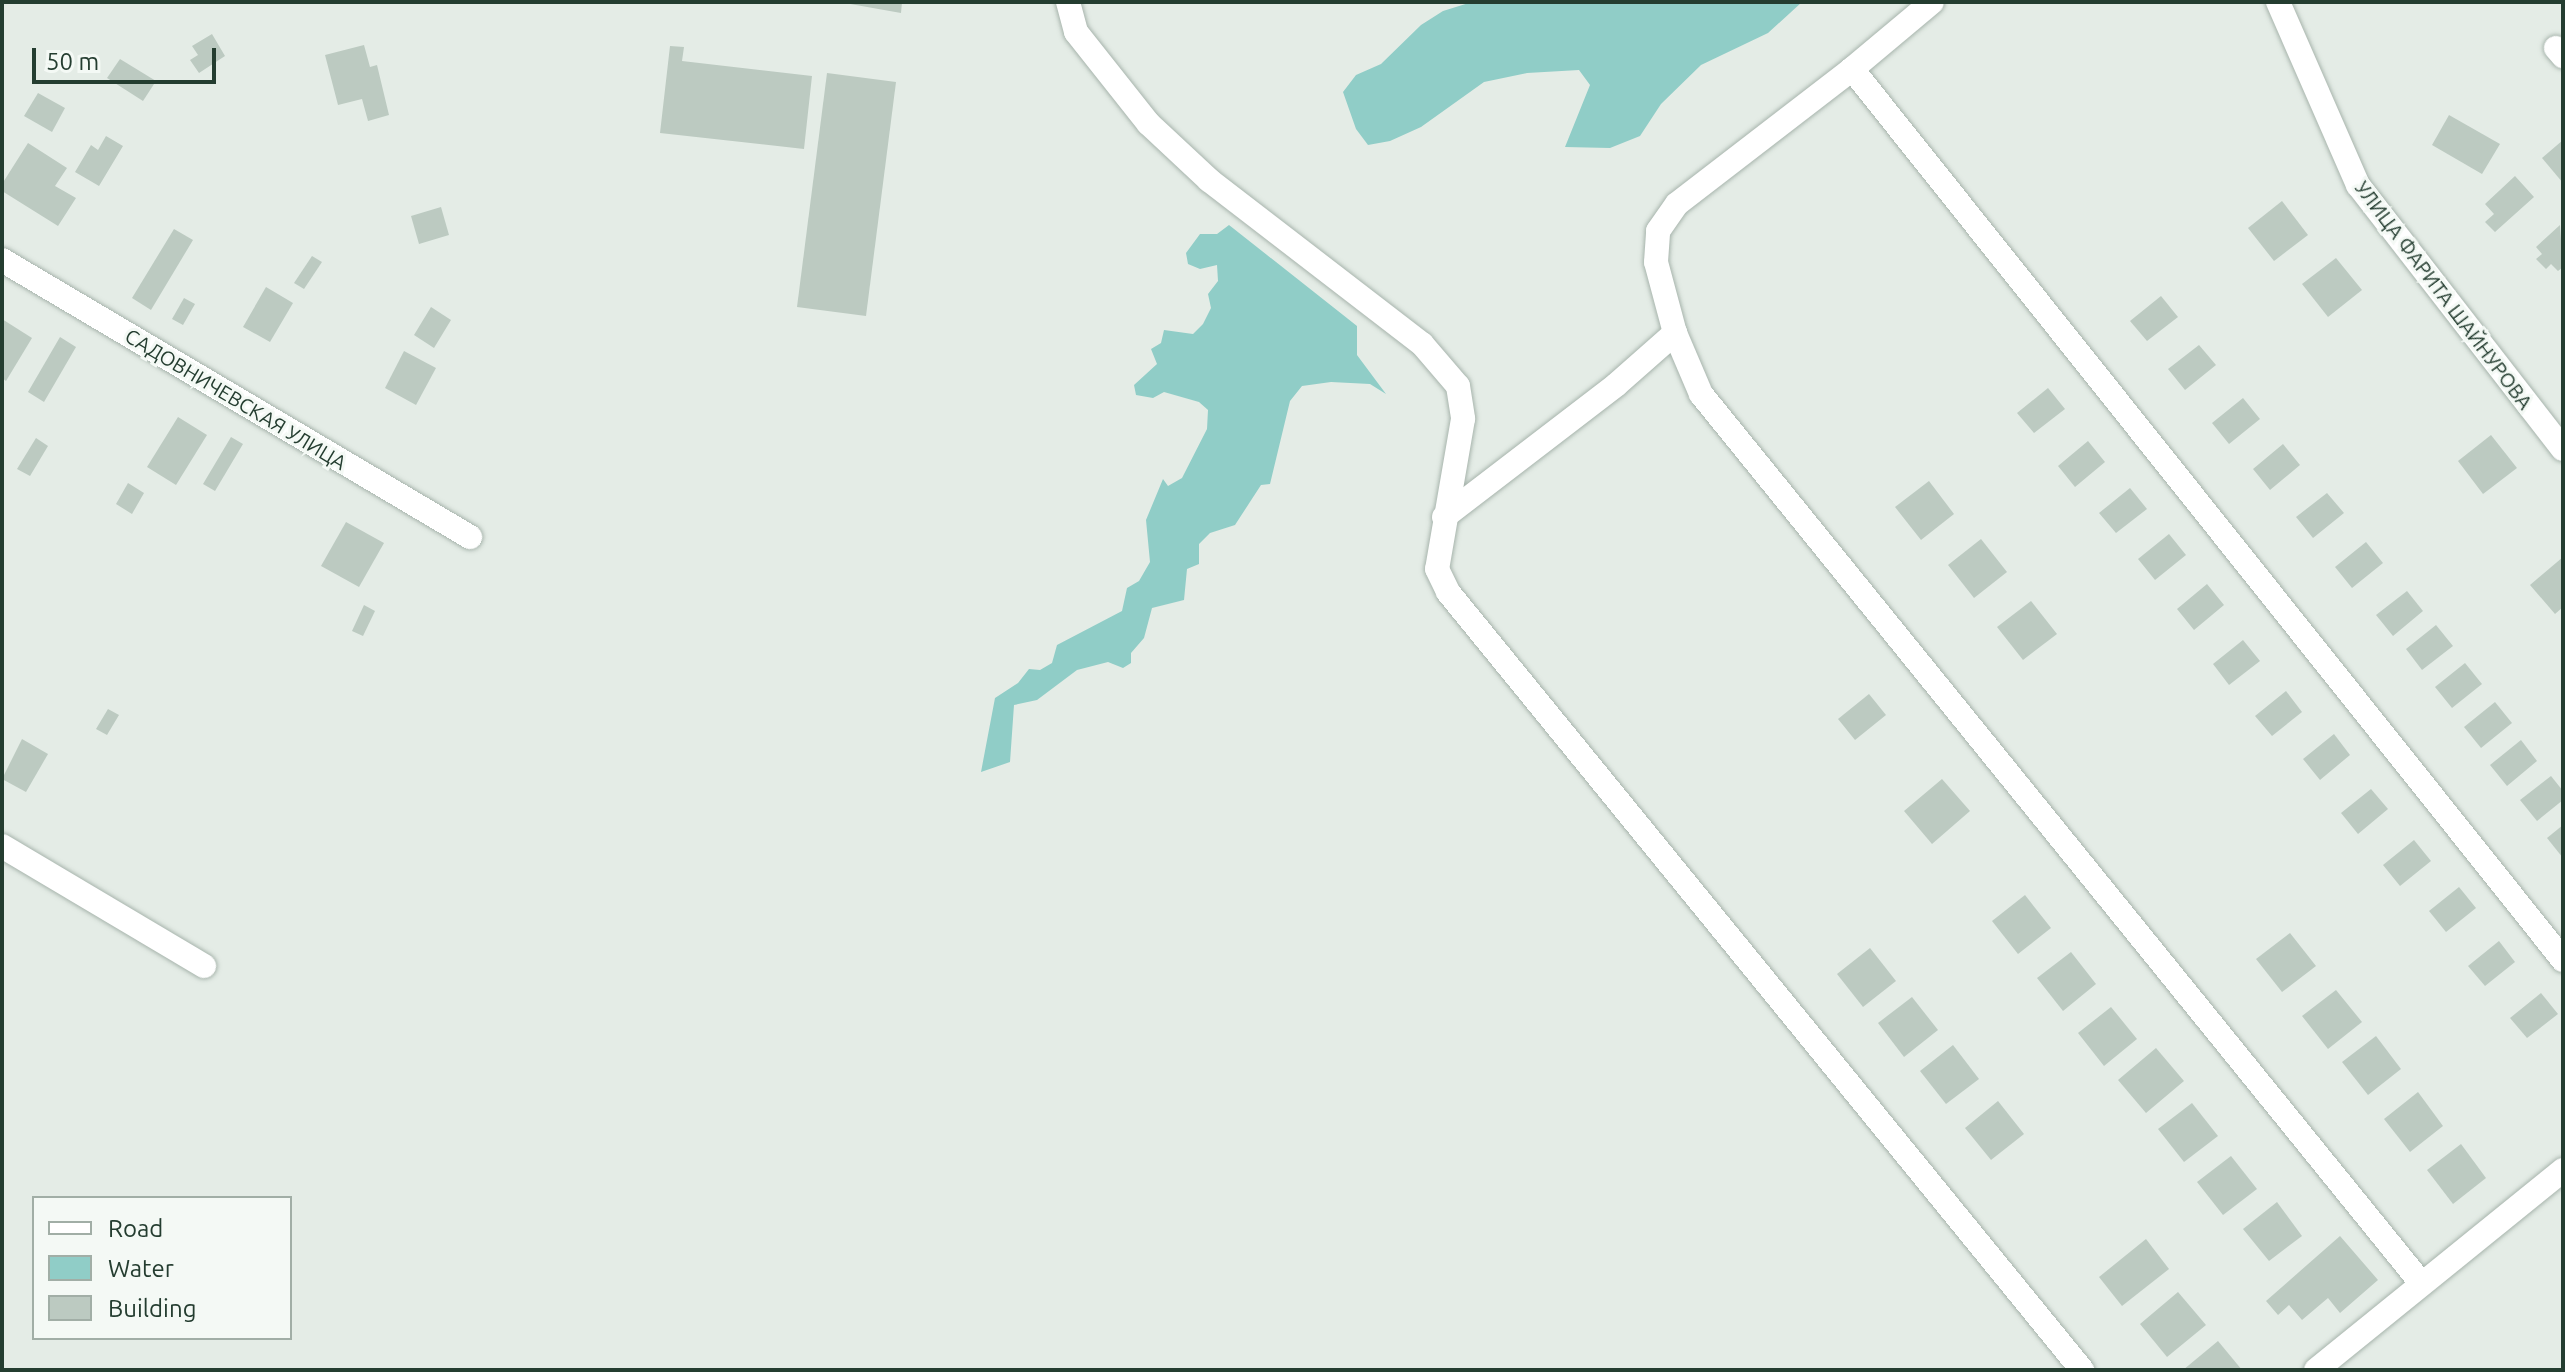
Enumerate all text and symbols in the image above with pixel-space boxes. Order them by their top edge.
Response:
scale bar [36,32,220,82]
text: 50 m [46,48,99,75]
street label: УЛИЦА ФАРИТА ШАЙНУРОВА [2350,176,2538,414]
street label: САДОВНИЧЕВСКАЯ УЛИЦА [121,323,351,475]
legend [32,1196,292,1340]
text: Road [108,1215,163,1242]
text: Water [108,1255,174,1282]
text: Building [108,1295,196,1322]

